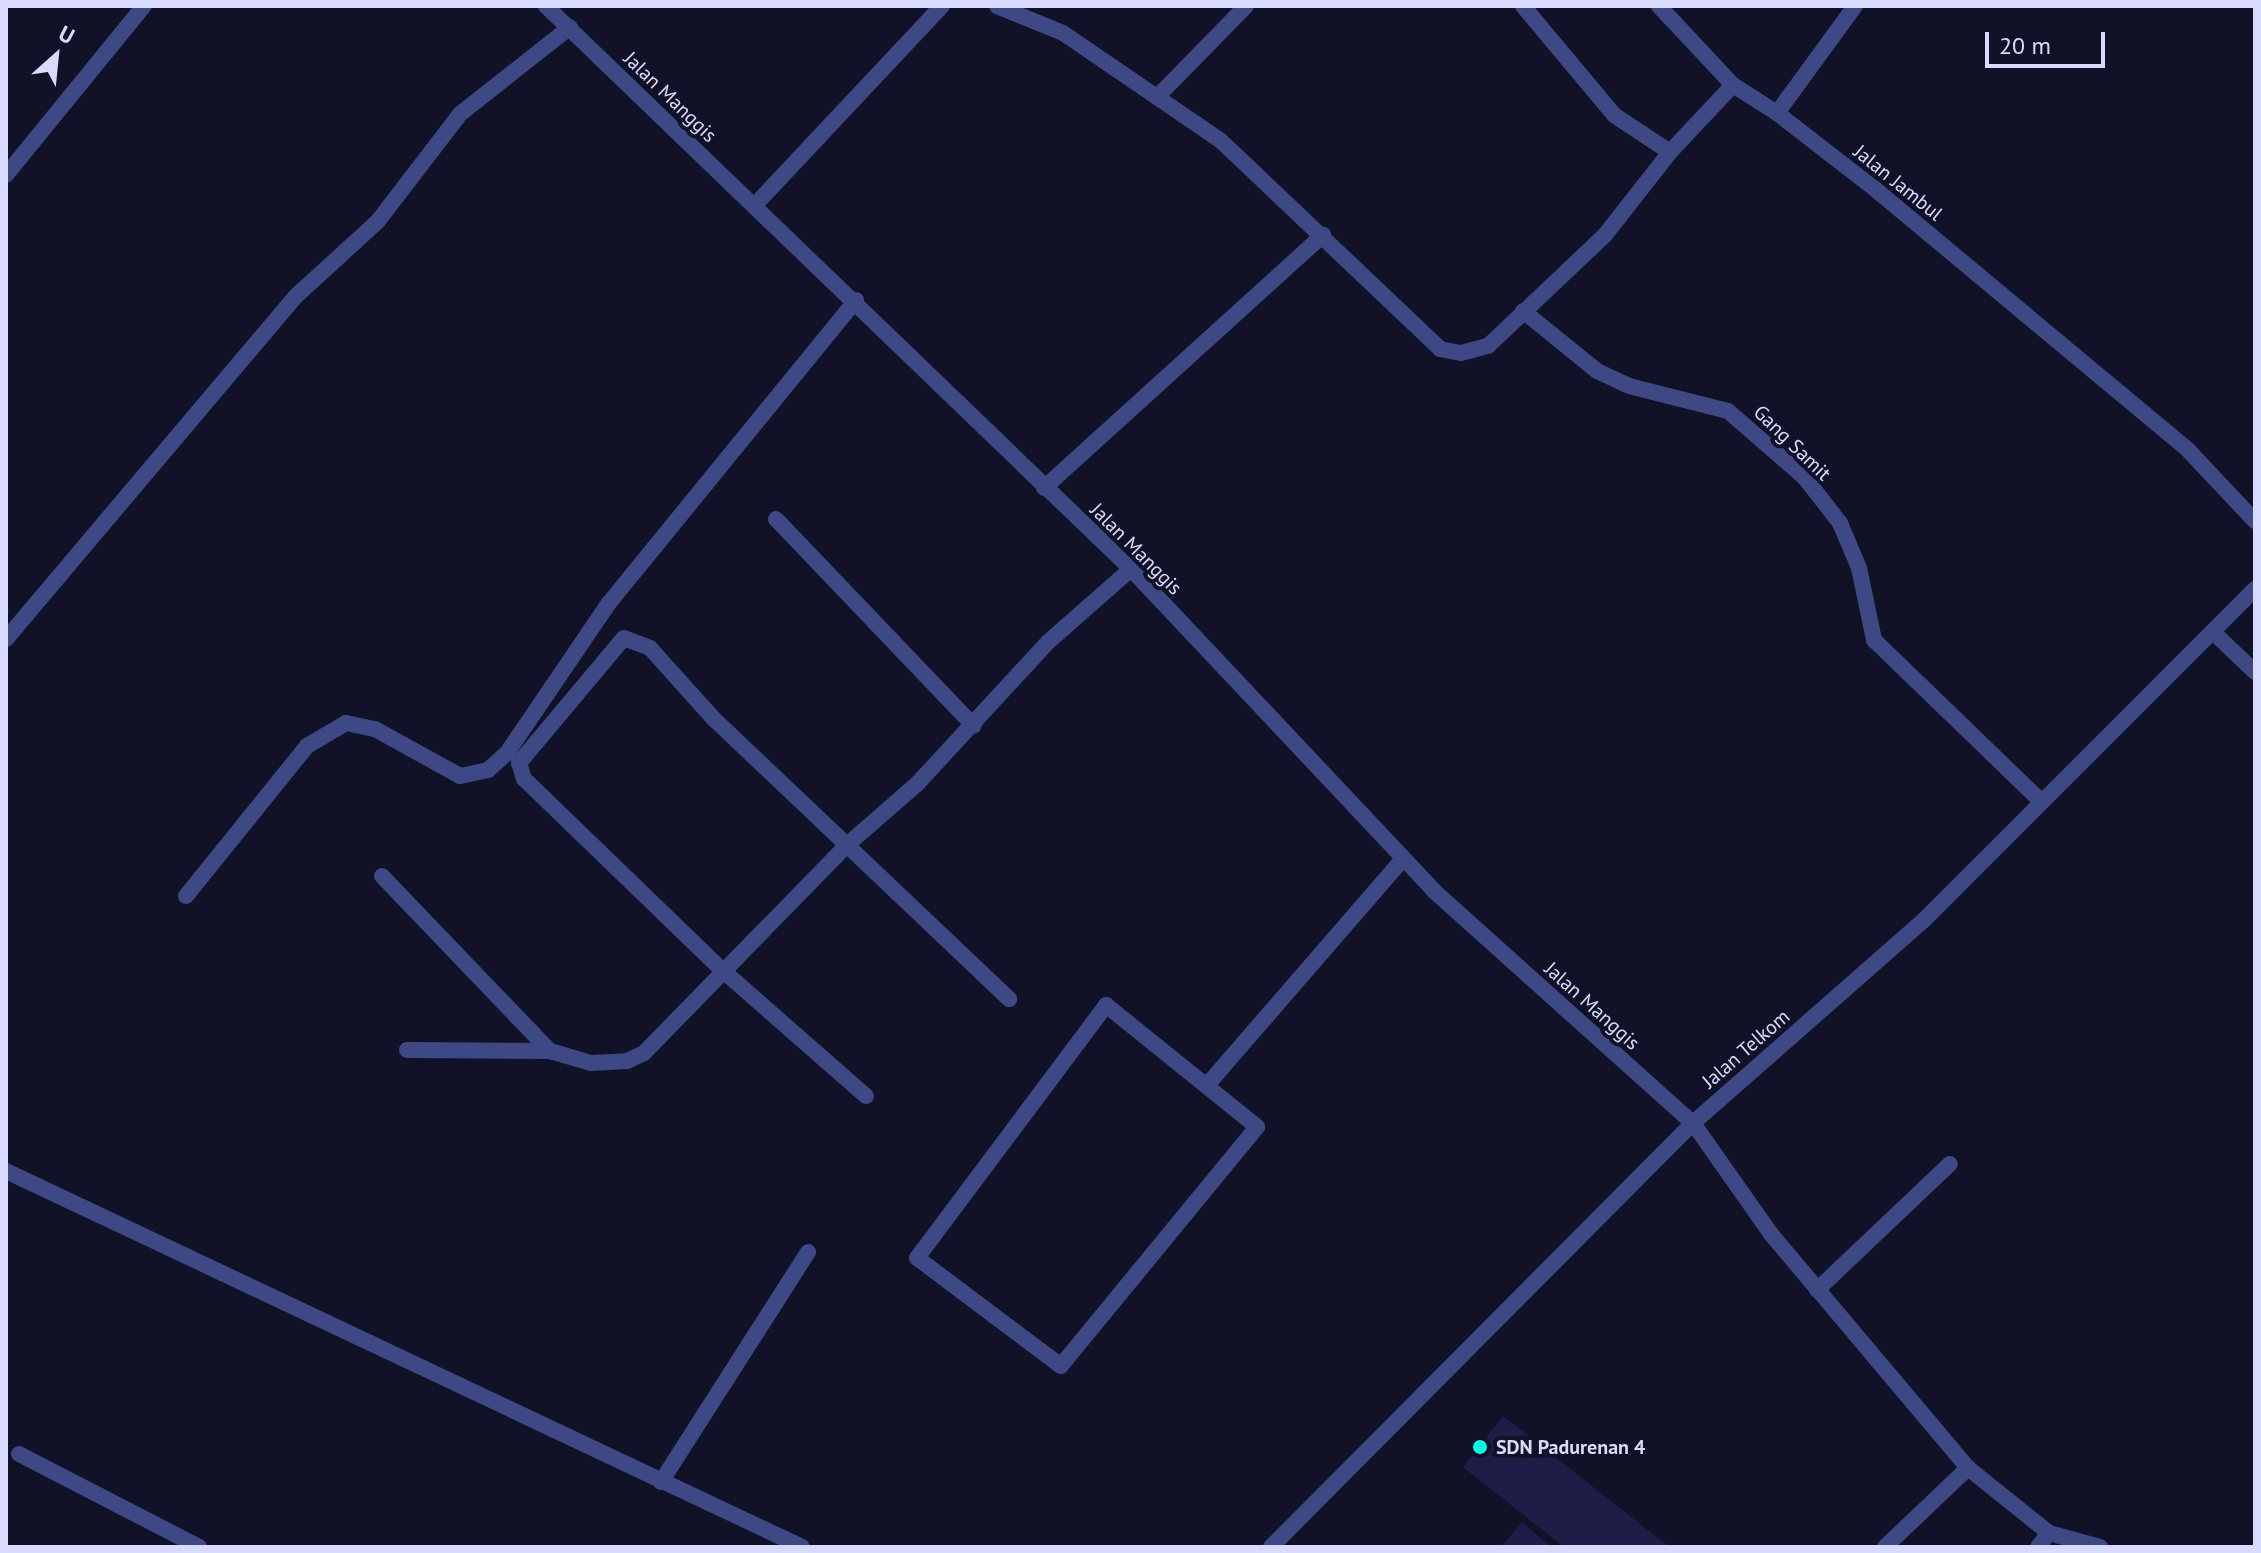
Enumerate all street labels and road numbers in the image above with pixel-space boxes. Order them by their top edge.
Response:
street label: Jalan Manggis [619,47,721,147]
street label: Jalan Jambul [1849,140,1947,226]
street label: Gang Samit [1748,400,1836,486]
street label: Jalan Manggis [1085,498,1187,600]
street label: Jalan Manggis [1539,957,1645,1055]
street label: Jalan Telkom [1697,1004,1795,1094]

